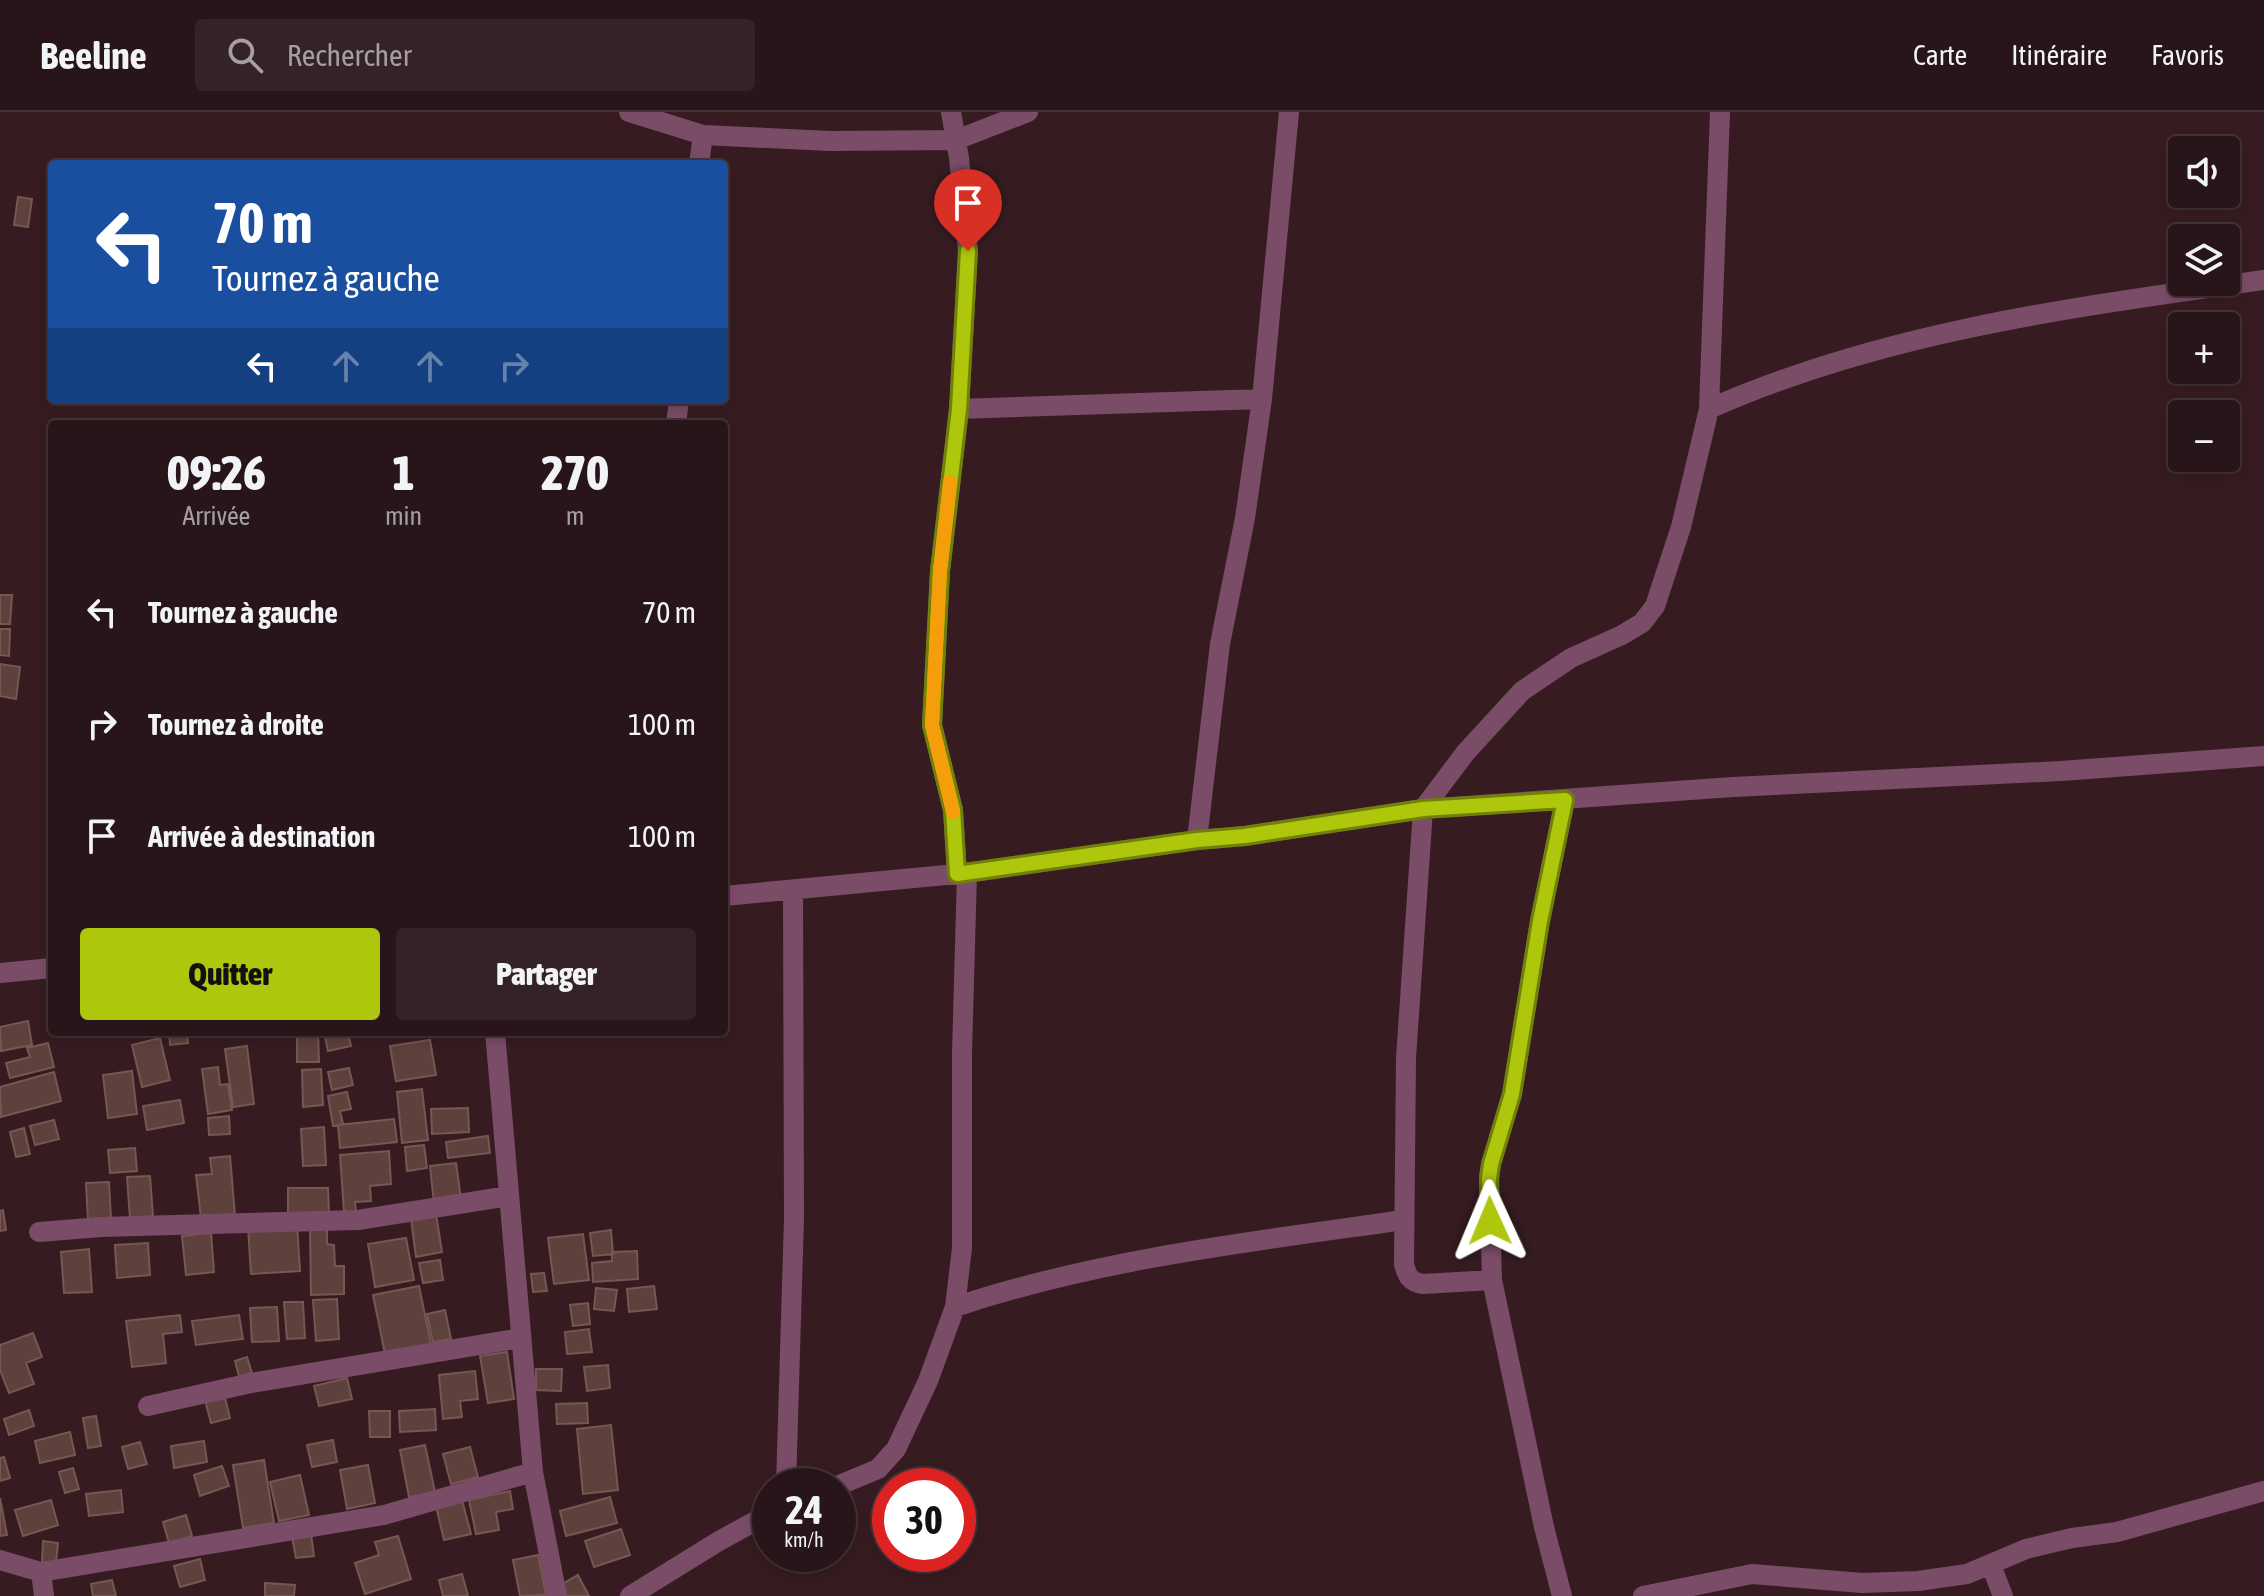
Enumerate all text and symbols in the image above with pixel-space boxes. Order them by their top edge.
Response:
search box [195,19,755,91]
icon: search [223,33,267,77]
text: Beeline [40,34,147,77]
text: Rechercher [287,38,412,72]
text: Carte [1913,39,1967,71]
text: Itinéraire [2011,39,2107,71]
text: Favoris [2151,39,2224,71]
map controls [2168,136,2240,472]
button: sound [2168,136,2240,208]
pin [934,169,1002,251]
icon: arrive [946,181,990,225]
text: 70 m [212,191,313,255]
icon: left [80,192,184,296]
button: layers [2168,224,2240,296]
text: Tournez à gauche [212,257,440,299]
button: + [2168,312,2240,384]
icon: left [240,344,284,388]
icon: ahead [324,344,368,388]
icon: ahead [408,344,452,388]
icon: right [492,344,536,388]
button: − [2168,400,2240,472]
text: 09:26 [167,445,266,500]
text: 1 [392,445,415,500]
text: 270 [541,445,609,500]
text: Arrivée [182,501,250,531]
text: min [385,501,422,531]
text: m [566,501,584,531]
icon: left [80,590,124,634]
text: Tournez à gauche [148,595,338,629]
text: 70 m [642,595,696,629]
icon: right [80,702,124,746]
text: Tournez à droite [148,707,324,741]
text: 100 m [628,707,696,741]
icon: arrive [80,814,124,858]
text: Arrivée à destination [148,819,375,853]
text: 100 m [628,819,696,853]
button: Quitter [80,928,380,1020]
button: Partager [396,928,696,1020]
position arrow [1448,1179,1532,1263]
speed limit sign: 30 [872,1468,976,1572]
text: 24 [785,1487,823,1532]
text: km/h [784,1528,824,1551]

